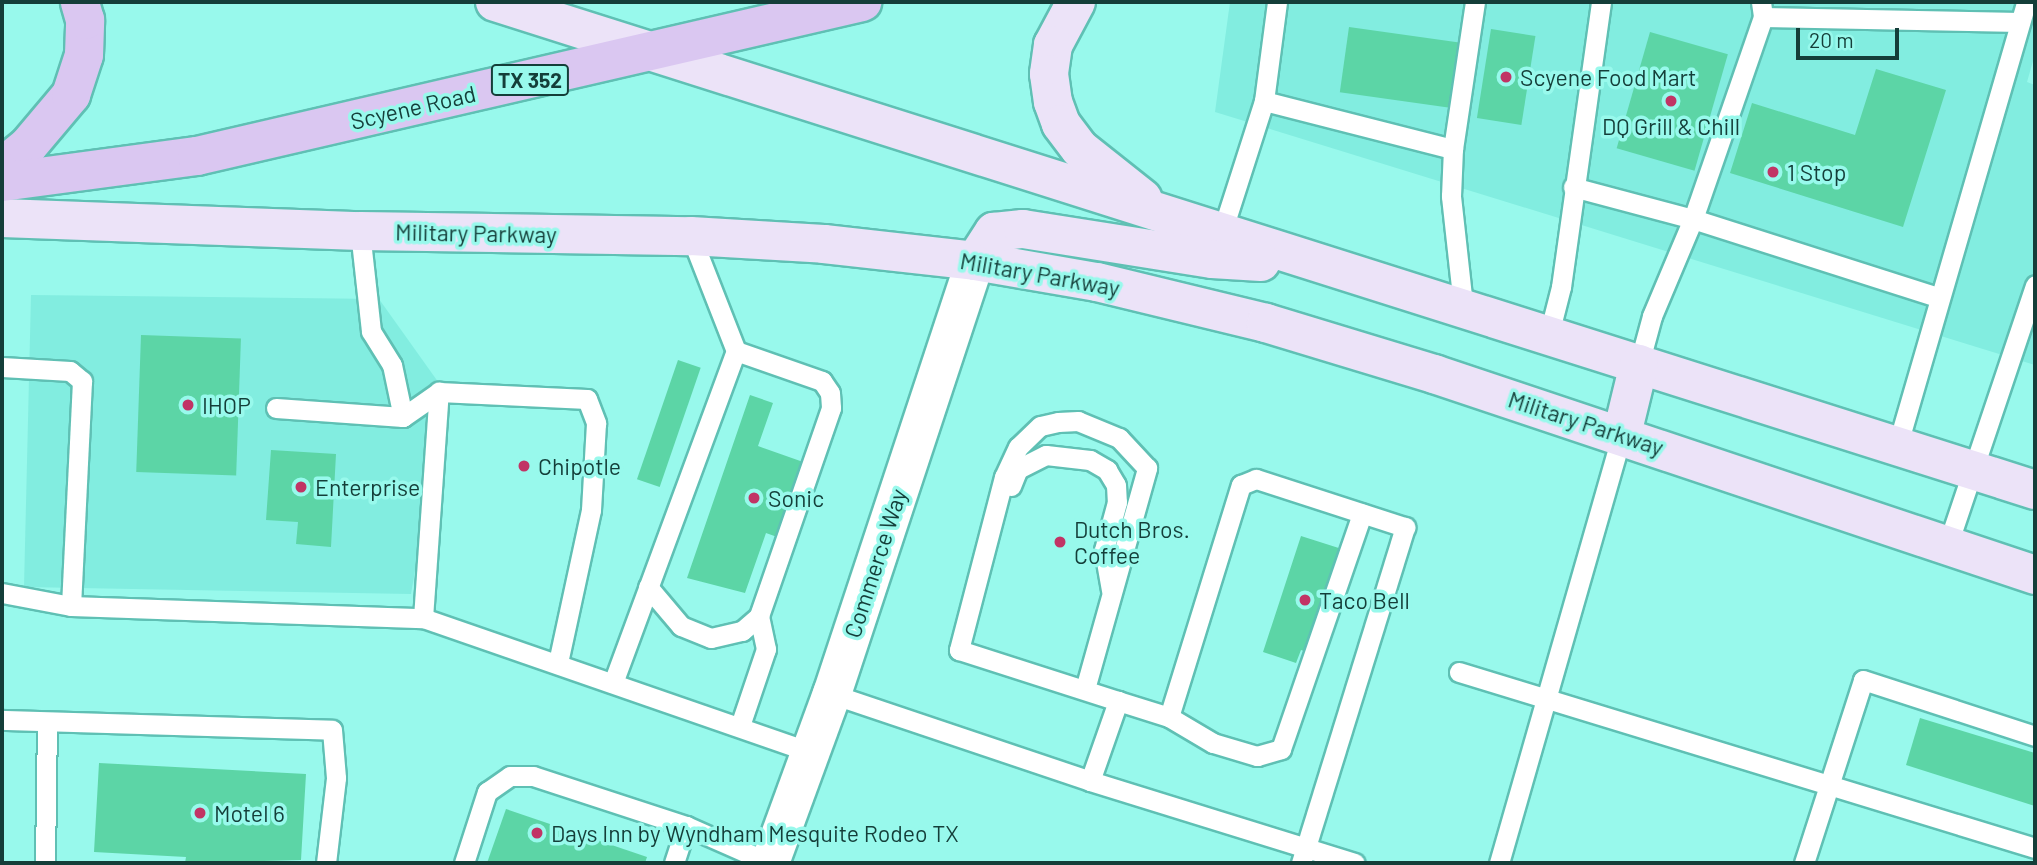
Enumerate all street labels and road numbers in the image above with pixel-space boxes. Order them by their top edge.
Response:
road number: TX 352 [490,62,570,98]
street label: Scyene Road [348,79,478,135]
street label: Military Parkway [395,218,557,248]
street label: Military Parkway [958,246,1122,302]
street label: Military Parkway [1505,385,1667,461]
street label: Commerce Way [838,485,912,641]

